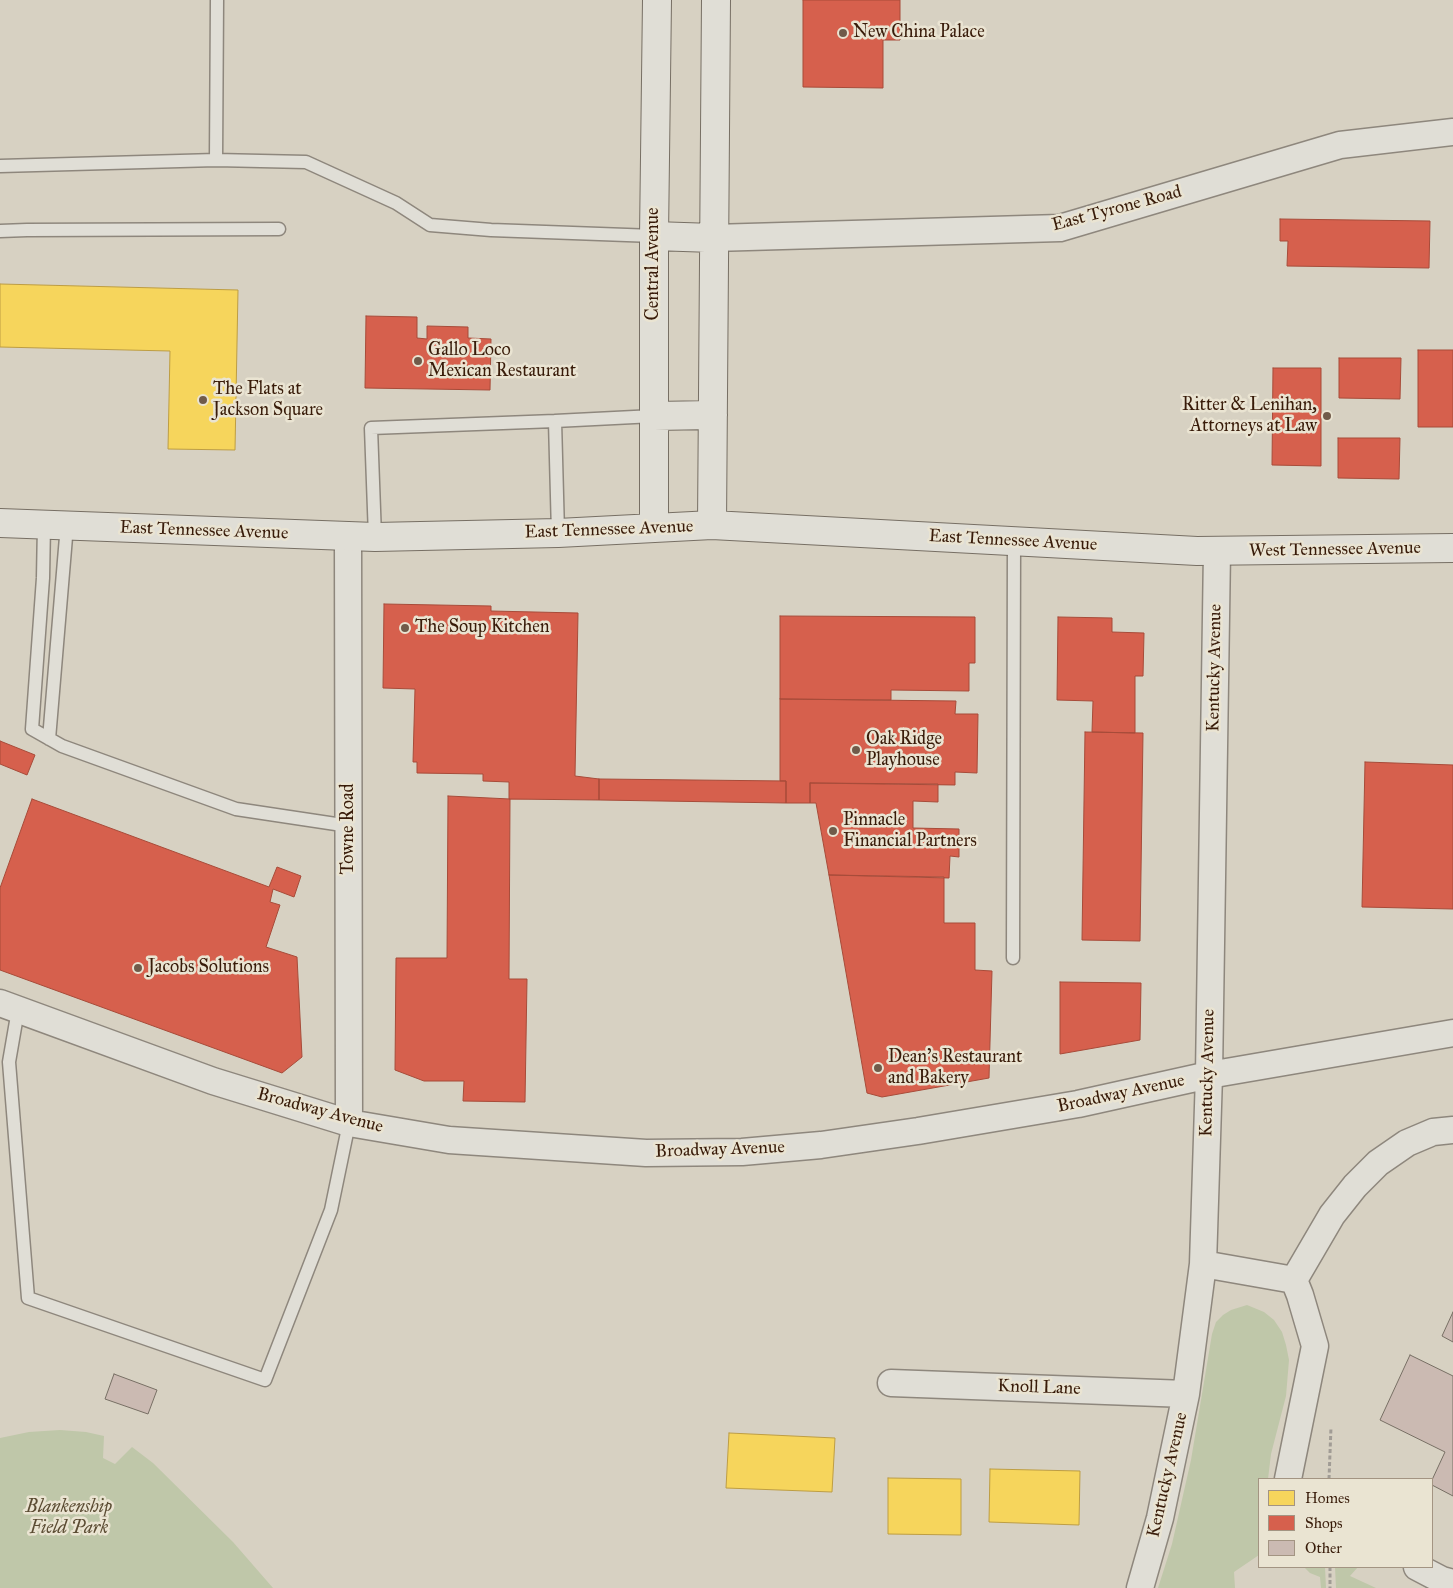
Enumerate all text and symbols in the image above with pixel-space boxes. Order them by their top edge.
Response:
place label: New China Palace [853,22,985,44]
marker: New China Palace [837,27,849,39]
street label: East Tyrone Road [1050,181,1184,237]
street label: Central Avenue [643,208,665,320]
place label: Gallo Loco Mexican Restaurant [428,340,576,382]
marker: Gallo Loco Mexican Restaurant [412,355,424,367]
place label: The Flats at Jackson Square [213,379,323,422]
marker: The Flats at Jackson Square [197,394,209,406]
place label: Ritter & Lenihan, Attorneys at Law [1182,395,1317,438]
marker: Ritter & Lenihan, Attorneys at Law [1321,410,1333,422]
street label: East Tennessee Avenue [524,516,694,544]
street label: East Tennessee Avenue [119,517,289,545]
street label: East Tennessee Avenue [928,526,1098,556]
street label: West Tennessee Avenue [1249,538,1421,562]
street label: Kentucky Avenue [1203,604,1227,732]
place label: The Soup Kitchen [415,617,549,639]
marker: The Soup Kitchen [399,622,411,634]
place label: Oak Ridge Playhouse [866,729,942,772]
marker: Oak Ridge Playhouse [850,744,862,756]
street label: Towne Road [338,783,360,875]
place label: Pinnacle Financial Partners [843,810,977,852]
marker: Pinnacle Financial Partners [827,825,839,837]
place label: Jacobs Solutions [148,957,269,979]
marker: Jacobs Solutions [132,962,144,974]
street label: Kentucky Avenue [1196,1009,1220,1137]
place label: Dean's Restaurant and Bakery [888,1047,1022,1090]
marker: Dean's Restaurant and Bakery [872,1062,884,1074]
street label: Broadway Avenue [1055,1070,1187,1118]
street label: Broadway Avenue [255,1084,385,1138]
street label: Broadway Avenue [655,1137,785,1163]
street label: Knoll Lane [997,1376,1081,1400]
street label: Kentucky Avenue [1143,1410,1193,1540]
legend [1258,1478,1433,1568]
text: Homes [1305,1489,1350,1507]
park label: Blankenship Field Park [26,1497,112,1540]
text: Shops [1305,1514,1343,1532]
text: Other [1305,1539,1342,1557]

